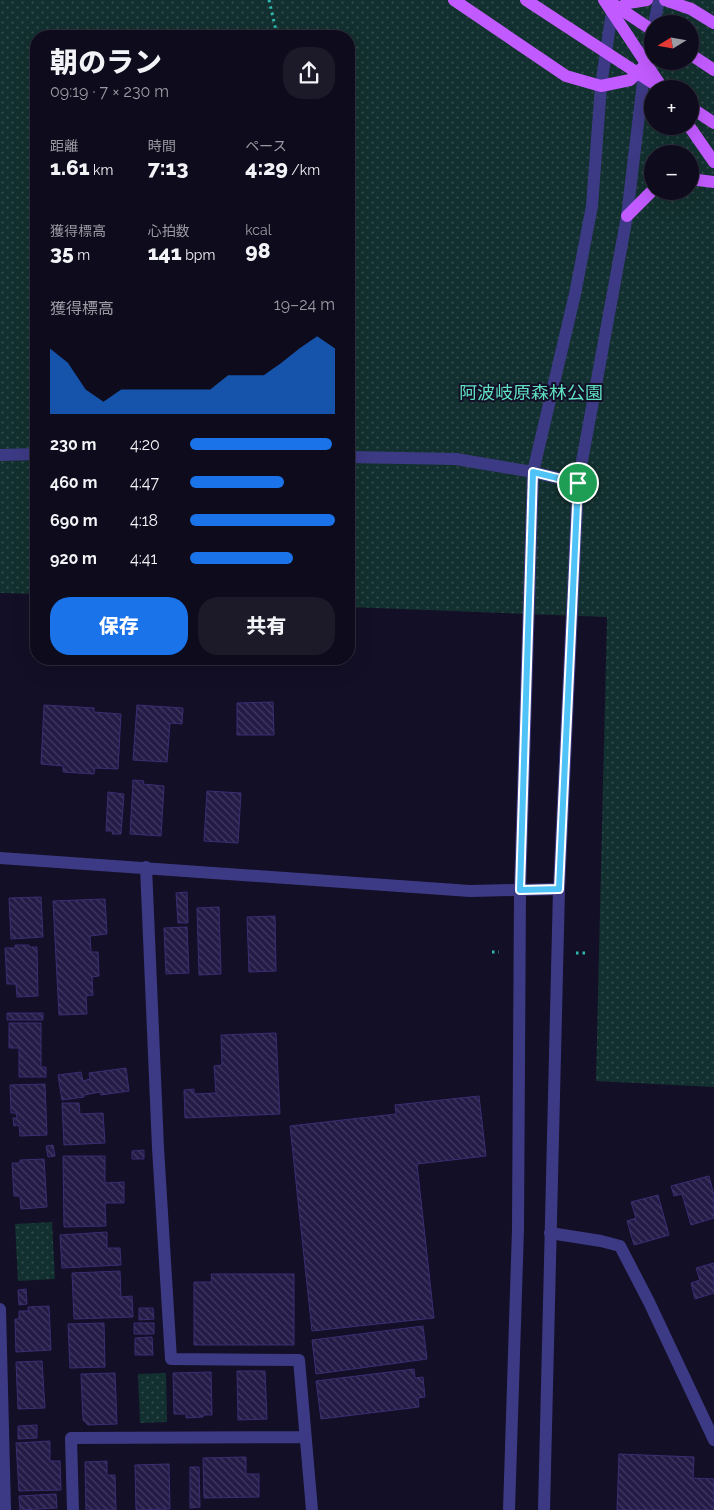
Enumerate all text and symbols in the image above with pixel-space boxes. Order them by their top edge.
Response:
north arrow [644,15,699,70]
map controls [644,15,699,200]
text: 朝のラン [50,46,162,79]
button: share [283,47,335,99]
button: + [644,80,699,135]
text: 09:19 · 7 × 230 m [50,82,169,101]
text: 距離 [50,138,78,154]
text: 時間 [148,138,176,154]
text: ペース [245,138,287,154]
button: − [644,145,699,200]
text: 1.61 [50,155,90,180]
text: 7:13 [148,155,188,180]
text: 4:29 [245,155,288,180]
text: km [90,162,113,178]
text: /km [288,162,320,178]
text: kcal [245,222,272,238]
text: 獲得標高 [50,223,106,239]
text: 心拍数 [148,223,190,239]
text: 98 [245,238,270,263]
text: 35 [50,240,74,265]
text: 141 [148,240,182,265]
text: m [74,247,90,263]
text: bpm [182,247,215,263]
text: 19–24 m [274,295,335,314]
text: 獲得標高 [50,299,114,318]
park label: 阿波岐原森林公園 [459,382,603,403]
text: 230 m [50,435,97,454]
text: 4:20 [130,435,160,454]
pin [557,462,599,504]
icon: arrive [564,469,592,497]
text: 460 m [50,473,97,492]
text: 4:47 [130,473,159,492]
text: 690 m [50,511,98,530]
text: 4:18 [130,511,158,530]
text: 920 m [50,549,97,568]
text: 4:41 [130,549,157,568]
button: 保存 [50,597,188,655]
button: 共有 [198,597,335,655]

